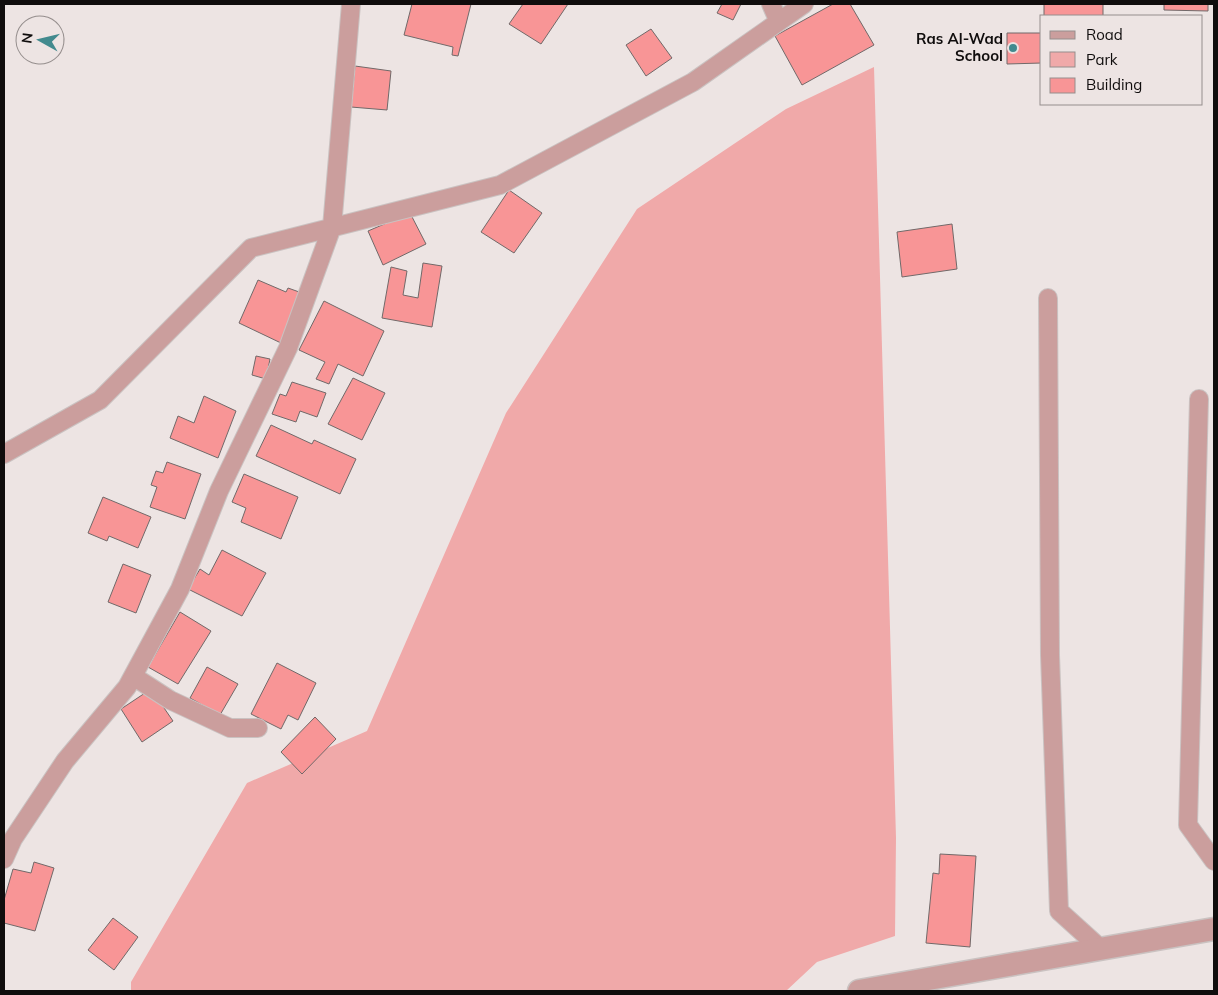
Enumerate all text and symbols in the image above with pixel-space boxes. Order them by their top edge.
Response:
north arrow [15,15,65,65]
legend [1040,15,1203,105]
text: Road [1086,25,1123,44]
place label: Ras Al-Wad School [916,29,1003,65]
text: N [17,32,37,45]
marker: Ras Al-Wad School [1007,42,1019,54]
text: Park [1086,50,1118,69]
text: Building [1086,75,1142,94]

